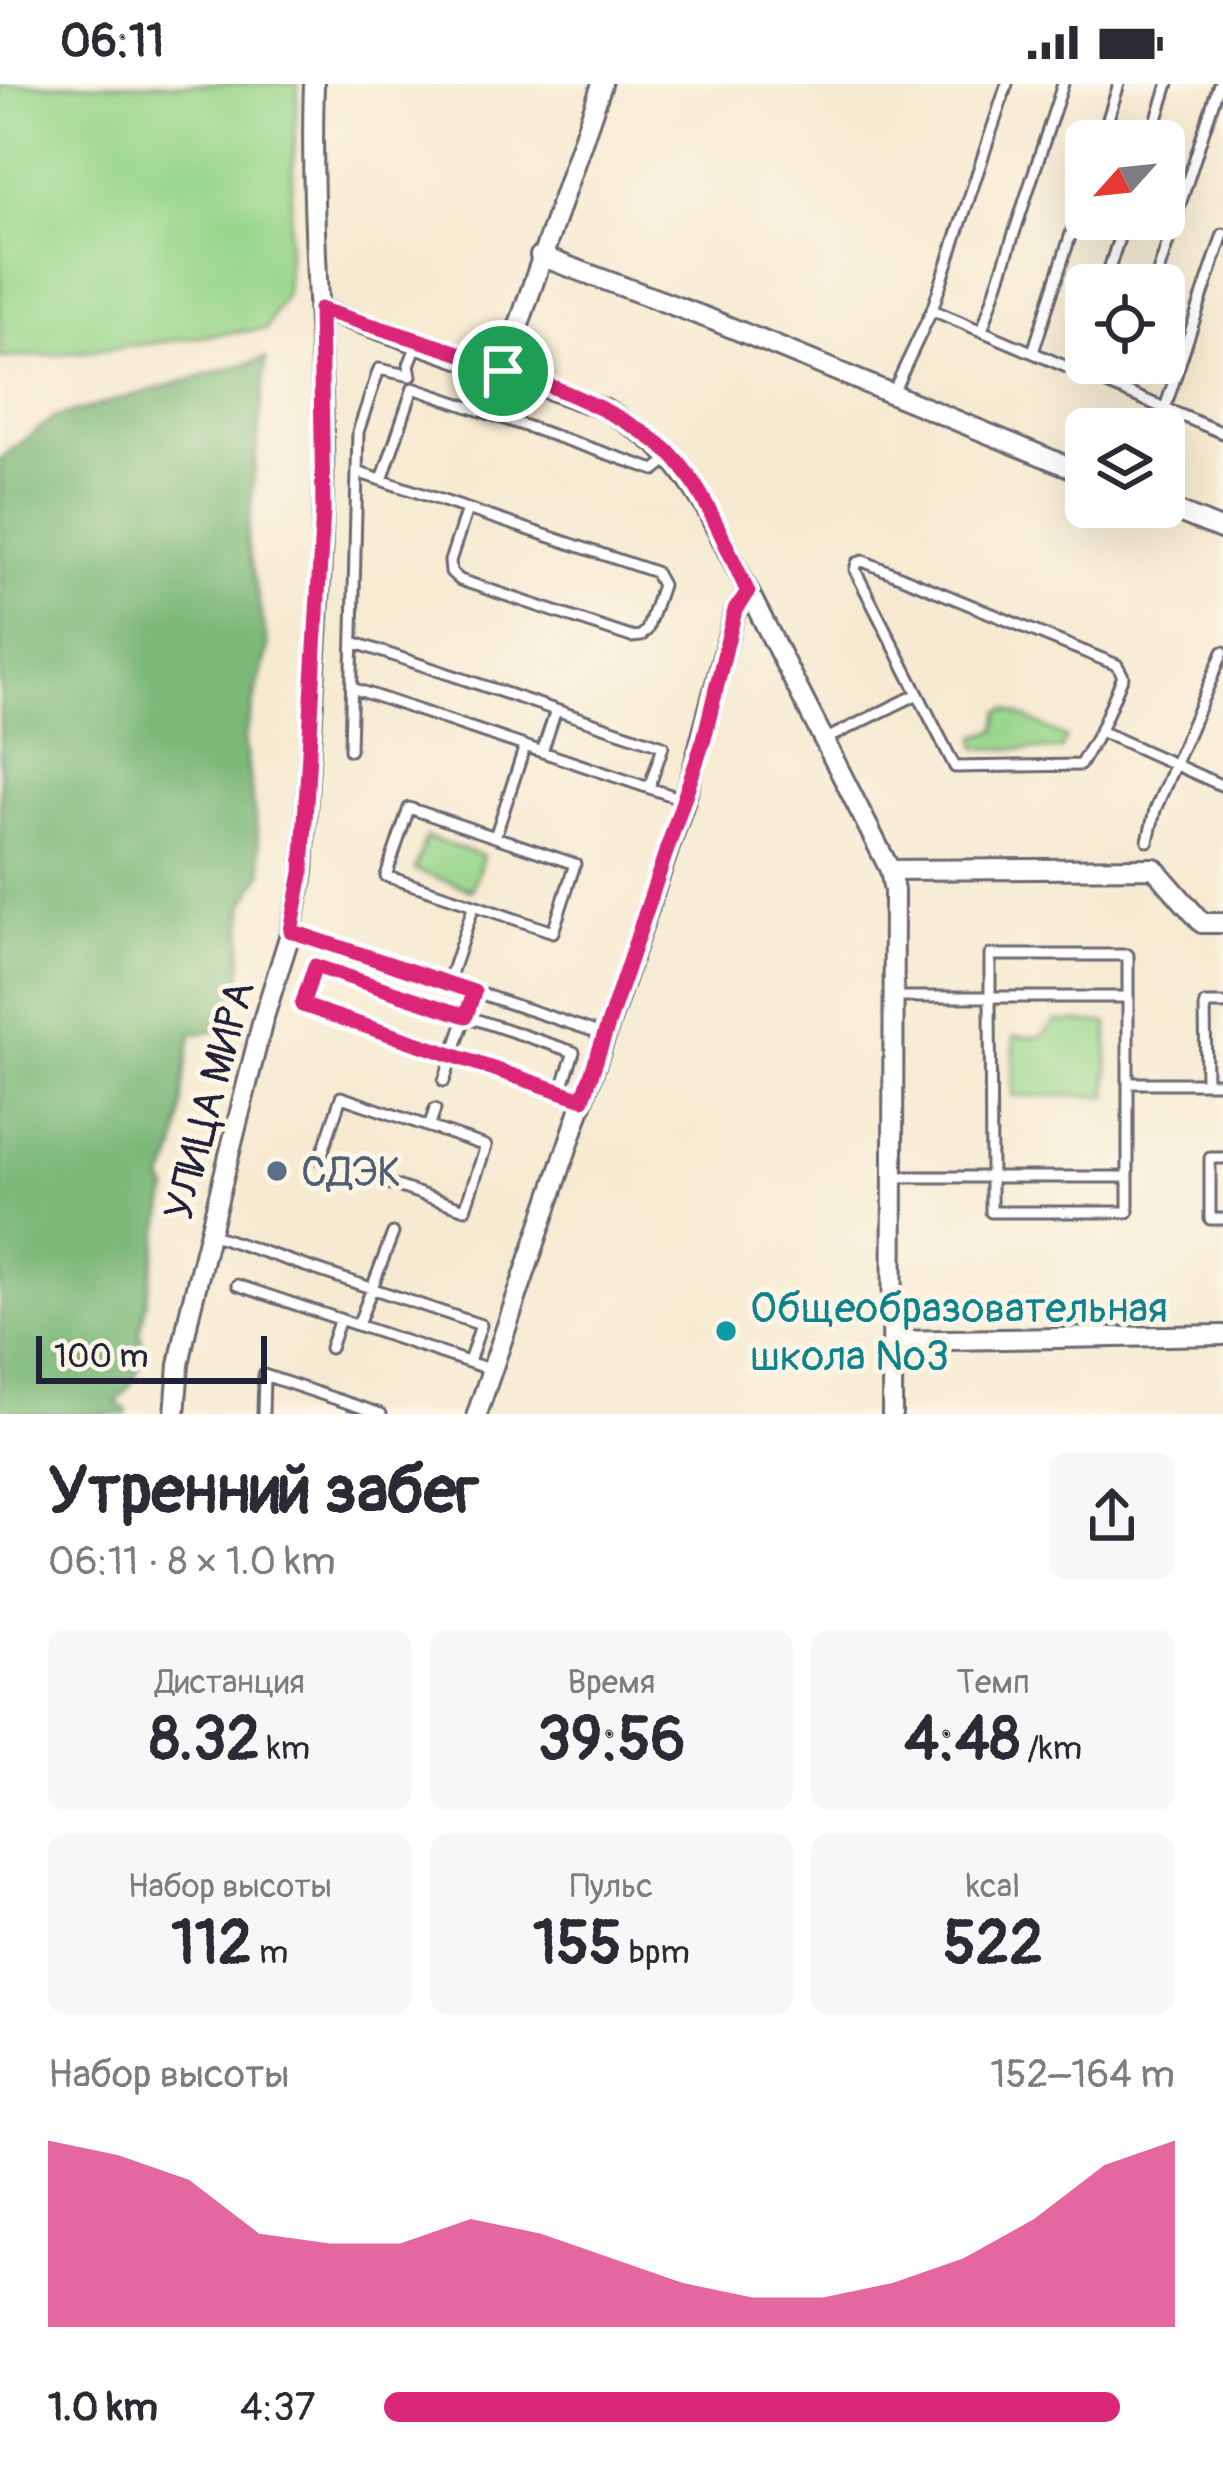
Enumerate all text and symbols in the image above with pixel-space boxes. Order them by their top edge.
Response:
text: 06:11 [60,14,164,70]
north arrow [1065,120,1185,240]
map controls [1065,120,1185,528]
button: locate [1065,264,1185,384]
pin [452,320,554,422]
icon: arrive [470,338,536,404]
button: layers [1065,408,1185,528]
street label: УЛИЦА МИРА [153,975,267,1226]
place label: СДЭК [301,1147,401,1199]
marker: СДЭК [264,1158,290,1184]
place label: Общеобразовательная школа №3 [750,1283,1168,1383]
marker: Общеобразовательная школа №3 [713,1318,739,1344]
scale bar [36,1330,267,1383]
text: 100 m [54,1336,148,1377]
text: Утренний забег [48,1450,479,1533]
button: share [1049,1453,1175,1579]
text: 06:11 · 8 × 1.0 km [48,1537,336,1586]
text: Дистанция [155,1662,305,1703]
text: Время [568,1662,655,1703]
text: Темп [957,1662,1030,1703]
text: 8.32 [150,1703,260,1778]
text: 39:56 [538,1703,685,1778]
text: 4:48 [904,1703,1020,1778]
text: km [260,1728,310,1769]
text: /km [1020,1728,1082,1769]
text: Набор высоты [128,1866,332,1907]
text: Пульс [570,1866,653,1907]
text: kcal [966,1866,1020,1907]
text: 112 [171,1907,252,1982]
text: 155 [533,1907,622,1982]
text: 522 [943,1907,1043,1982]
text: m [252,1932,288,1973]
text: bpm [622,1932,690,1973]
text: Набор высоты [48,2050,290,2099]
text: 152–164 m [990,2050,1175,2099]
text: 1.0 km [48,2383,158,2432]
text: 4:37 [240,2383,315,2432]

